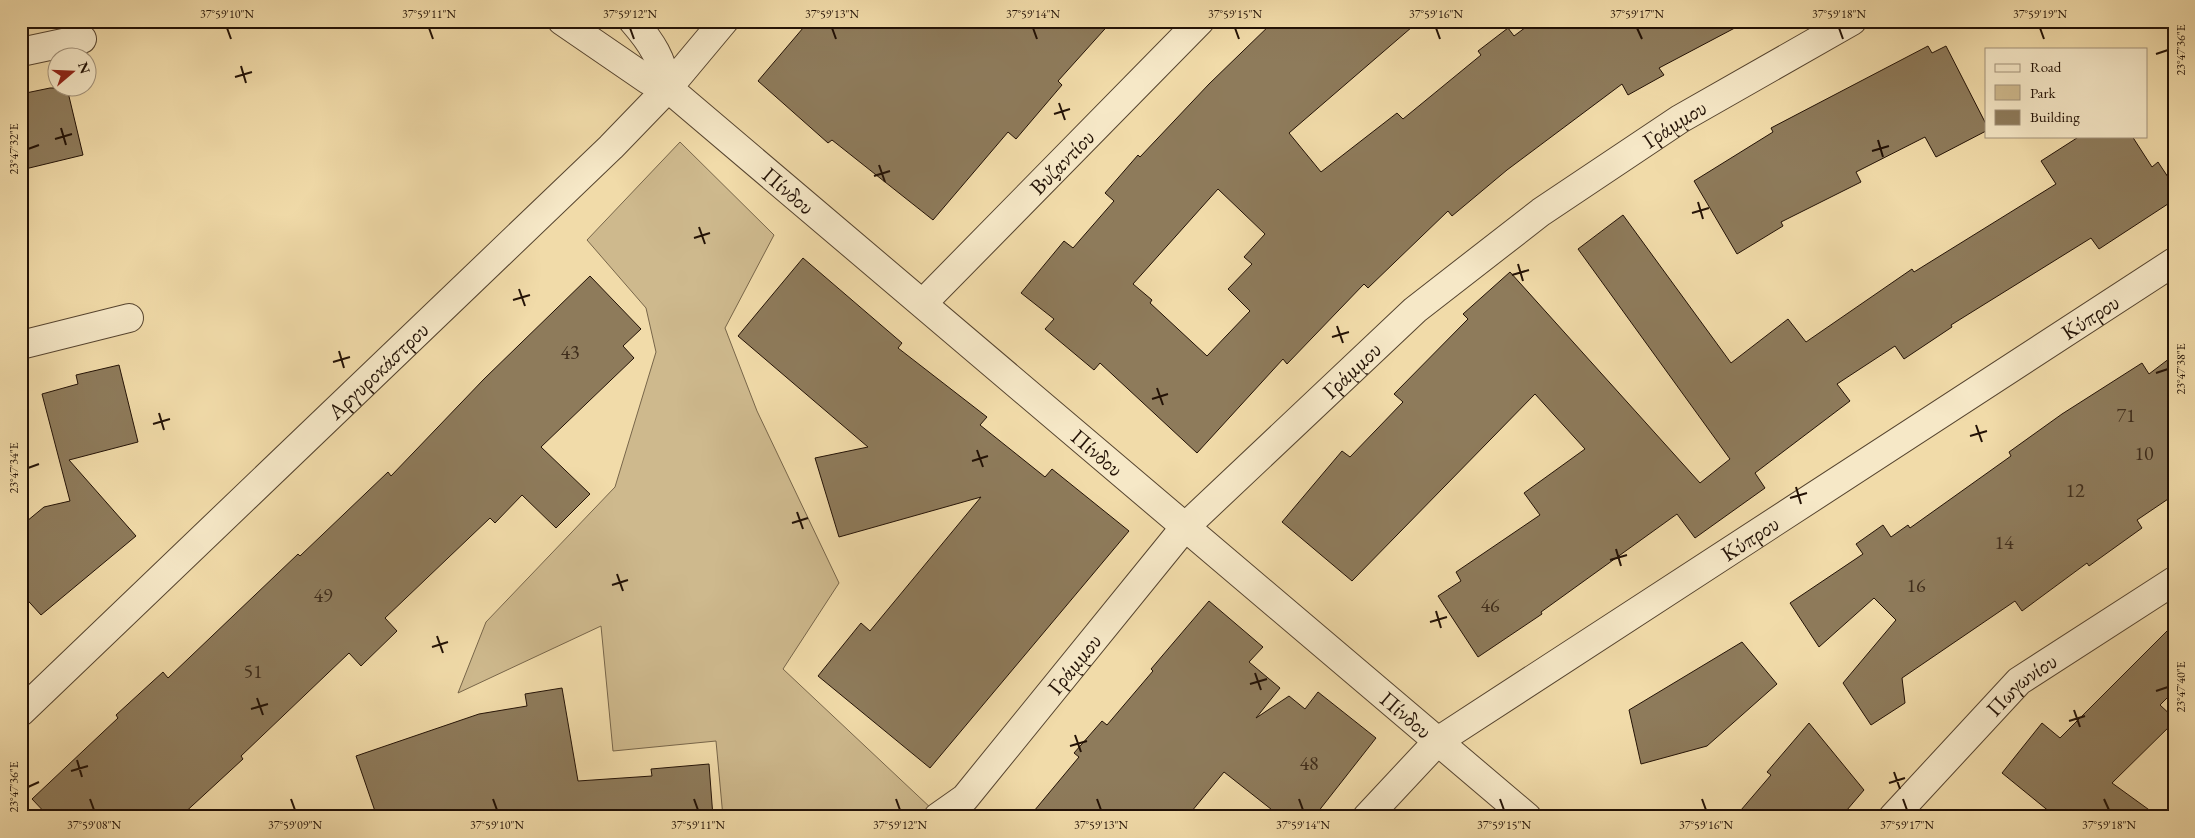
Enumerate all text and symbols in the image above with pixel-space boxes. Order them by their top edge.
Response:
text: 37°59'10"N [200,6,254,22]
text: 37°59'11"N [402,6,456,22]
text: 37°59'12"N [603,6,657,22]
text: 37°59'13"N [805,6,859,22]
text: 37°59'14"N [1006,6,1060,22]
text: 37°59'15"N [1208,6,1262,22]
text: 37°59'16"N [1409,6,1463,22]
text: 37°59'17"N [1610,6,1664,22]
text: 37°59'18"N [1812,6,1866,22]
text: 37°59'19"N [2013,6,2067,22]
text: 23°47'36"E [2173,24,2189,76]
north arrow [48,48,98,98]
legend [1985,48,2148,138]
text: Road [2030,57,2062,76]
text: N [74,59,95,77]
text: Park [2030,83,2057,102]
street label: Γράμμου [1637,92,1712,155]
text: Building [2030,107,2080,126]
text: 23°47'32"E [6,123,22,175]
street label: Βυζαντίου [1023,123,1101,201]
street label: Πίνδου [756,160,821,221]
street label: Κύπρου [2055,287,2125,346]
street label: Αργυροκάστρου [320,315,435,426]
street label: Γράμμου [1316,335,1387,405]
house number: 43 [560,339,580,365]
text: 23°47'38"E [2173,343,2189,395]
house number: 71 [2116,402,2136,428]
street label: Πίνδου [1065,422,1130,483]
house number: 10 [2134,440,2154,466]
text: 23°47'34"E [6,442,22,494]
house number: 12 [2065,477,2085,503]
street label: Κύπρου [1715,509,1784,568]
house number: 14 [1994,529,2014,555]
house number: 16 [1906,572,1926,598]
house number: 49 [313,582,333,608]
house number: 46 [1480,592,1500,618]
street label: Γράμμου [1041,627,1108,700]
street label: Πωγωνίου [1979,646,2062,722]
house number: 51 [243,658,263,684]
text: 23°47'40"E [2173,661,2189,713]
street label: Πίνδου [1374,684,1438,745]
house number: 48 [1299,750,1319,776]
text: 23°47'36"E [6,761,22,813]
text: 37°59'08"N [67,817,121,833]
text: 37°59'09"N [268,817,322,833]
text: 37°59'10"N [470,817,524,833]
text: 37°59'11"N [671,817,725,833]
text: 37°59'12"N [873,817,927,833]
text: 37°59'13"N [1074,817,1128,833]
text: 37°59'14"N [1276,817,1330,833]
text: 37°59'15"N [1477,817,1531,833]
text: 37°59'16"N [1679,817,1733,833]
text: 37°59'17"N [1880,817,1934,833]
text: 37°59'18"N [2082,817,2136,833]

